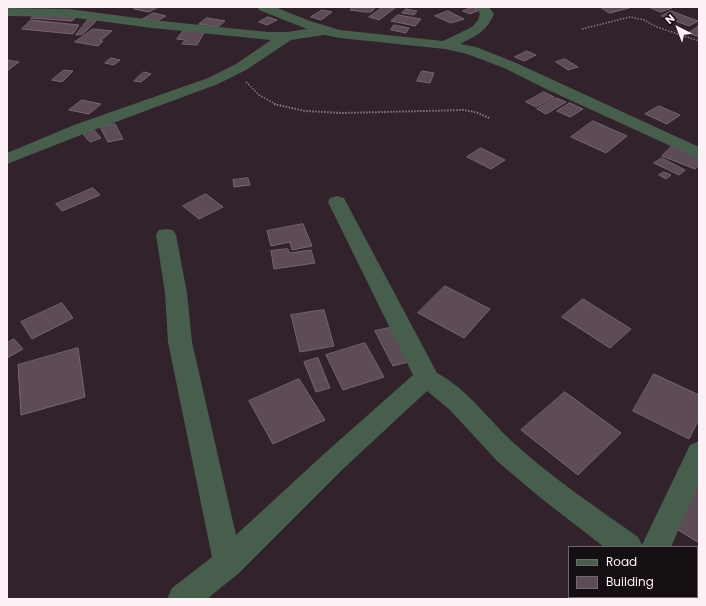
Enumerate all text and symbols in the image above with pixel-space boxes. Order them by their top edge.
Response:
north arrow [658,8,698,48]
text: N [662,10,678,28]
legend [568,546,698,598]
text: Road [606,553,637,570]
text: Building [606,573,654,590]

